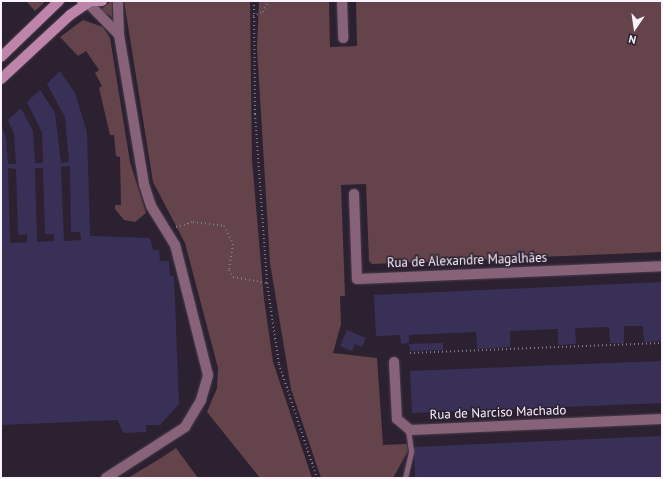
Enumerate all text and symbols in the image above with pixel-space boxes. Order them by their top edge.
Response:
north arrow [615,8,655,48]
text: N [627,32,637,47]
street label: Rua de Alexandre Magalhães [386,250,548,272]
street label: Rua de Narciso Machado [429,403,567,423]

